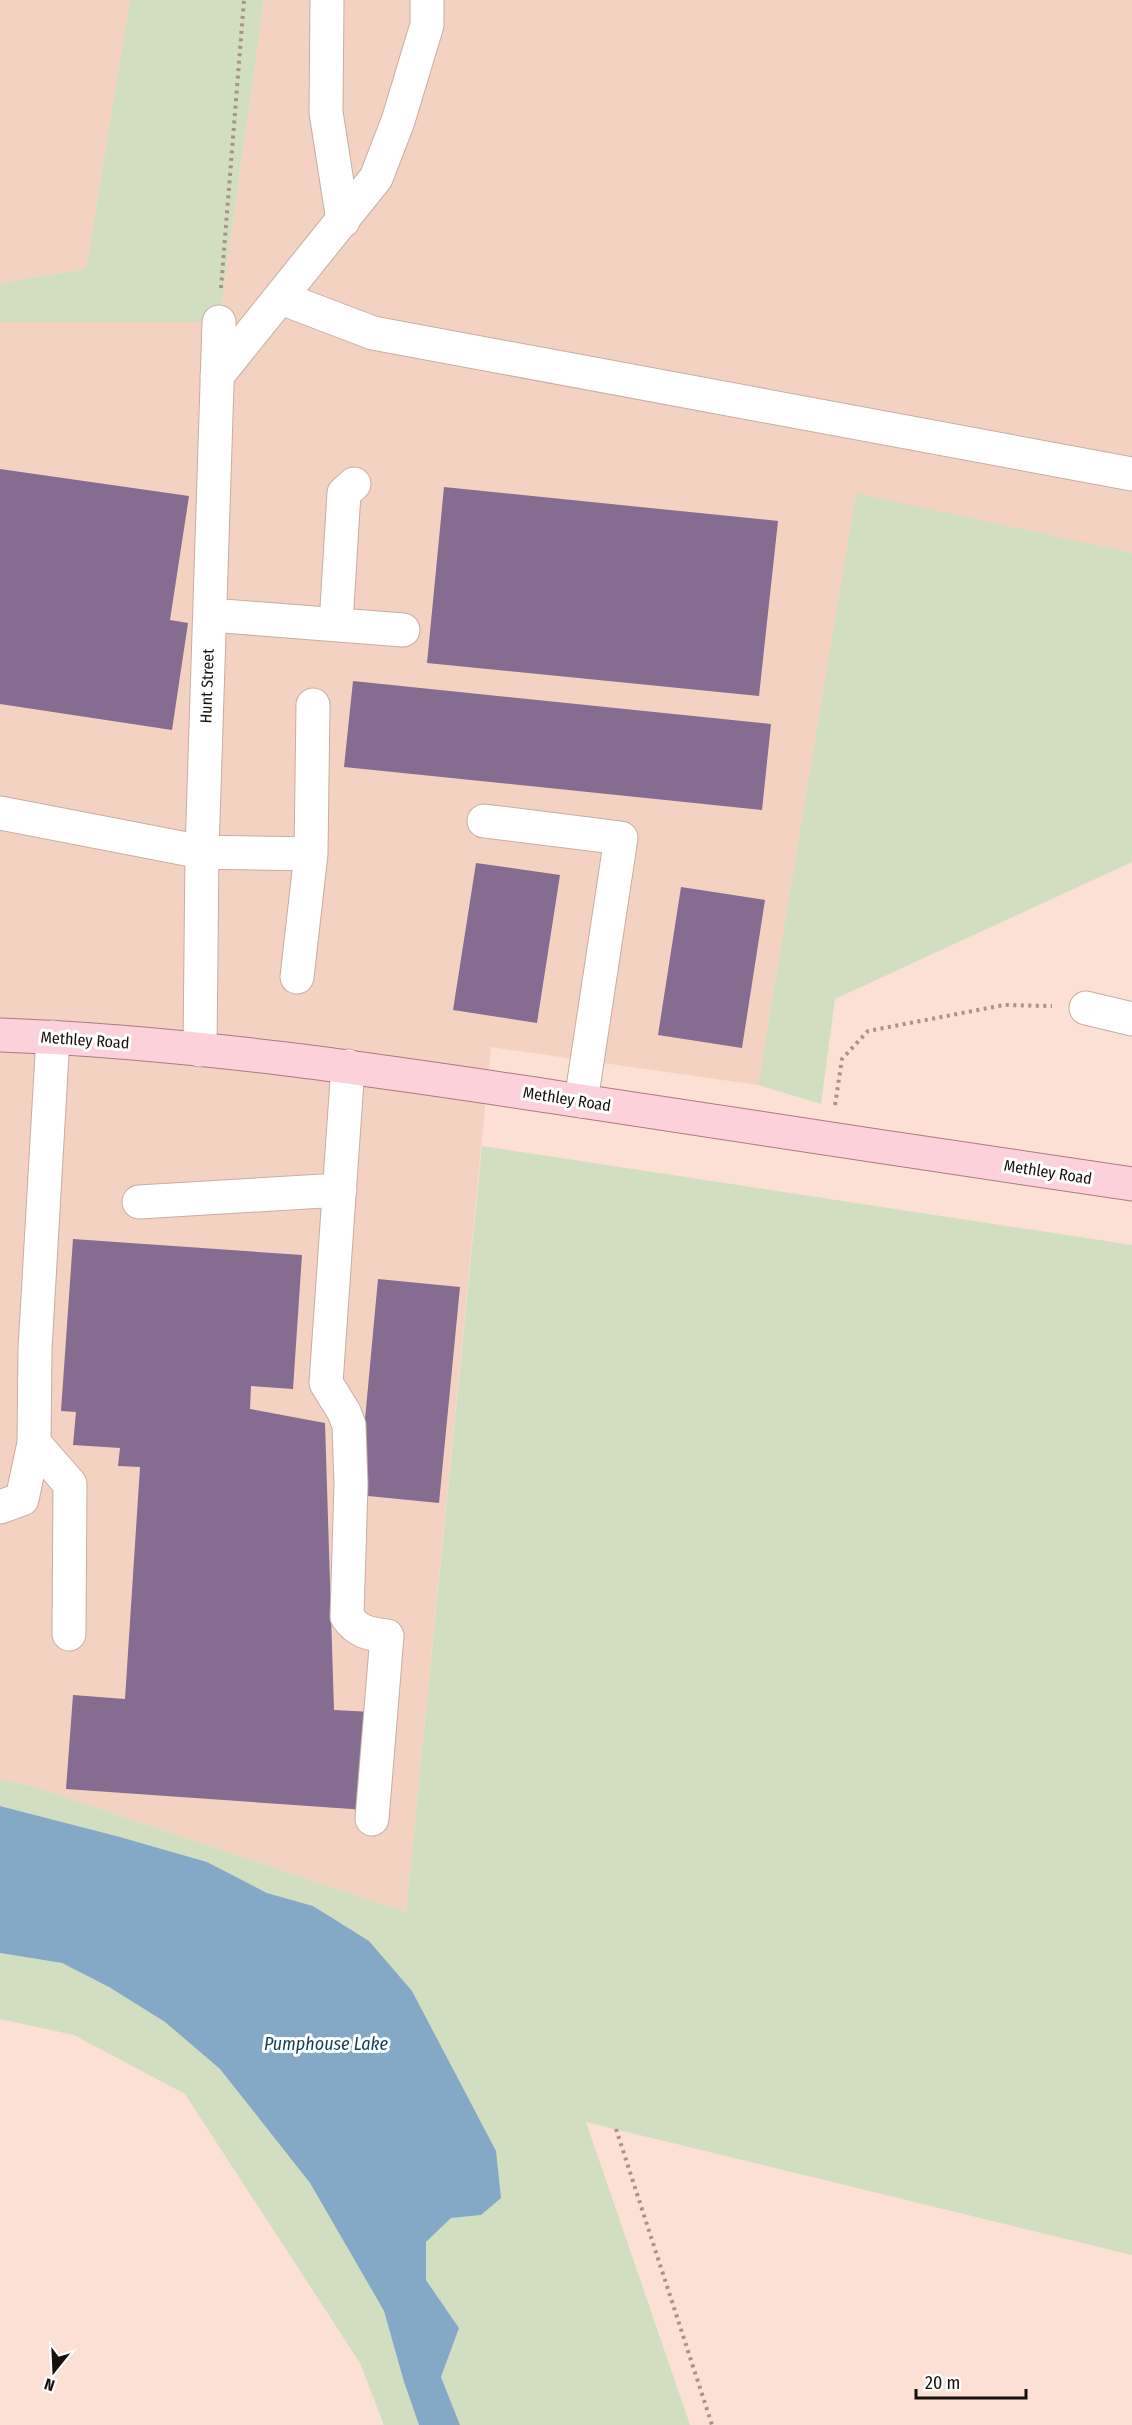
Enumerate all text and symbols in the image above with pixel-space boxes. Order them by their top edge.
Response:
street label: Hunt Street [196,648,218,724]
street label: Methley Road [40,1027,130,1053]
street label: Methley Road [522,1083,612,1115]
street label: Methley Road [1003,1156,1093,1188]
water label: Pumphouse Lake [264,2033,389,2055]
north arrow [24,2341,84,2401]
scale bar [916,2362,1026,2400]
text: 20 m [925,2372,960,2394]
text: N [42,2374,57,2395]

